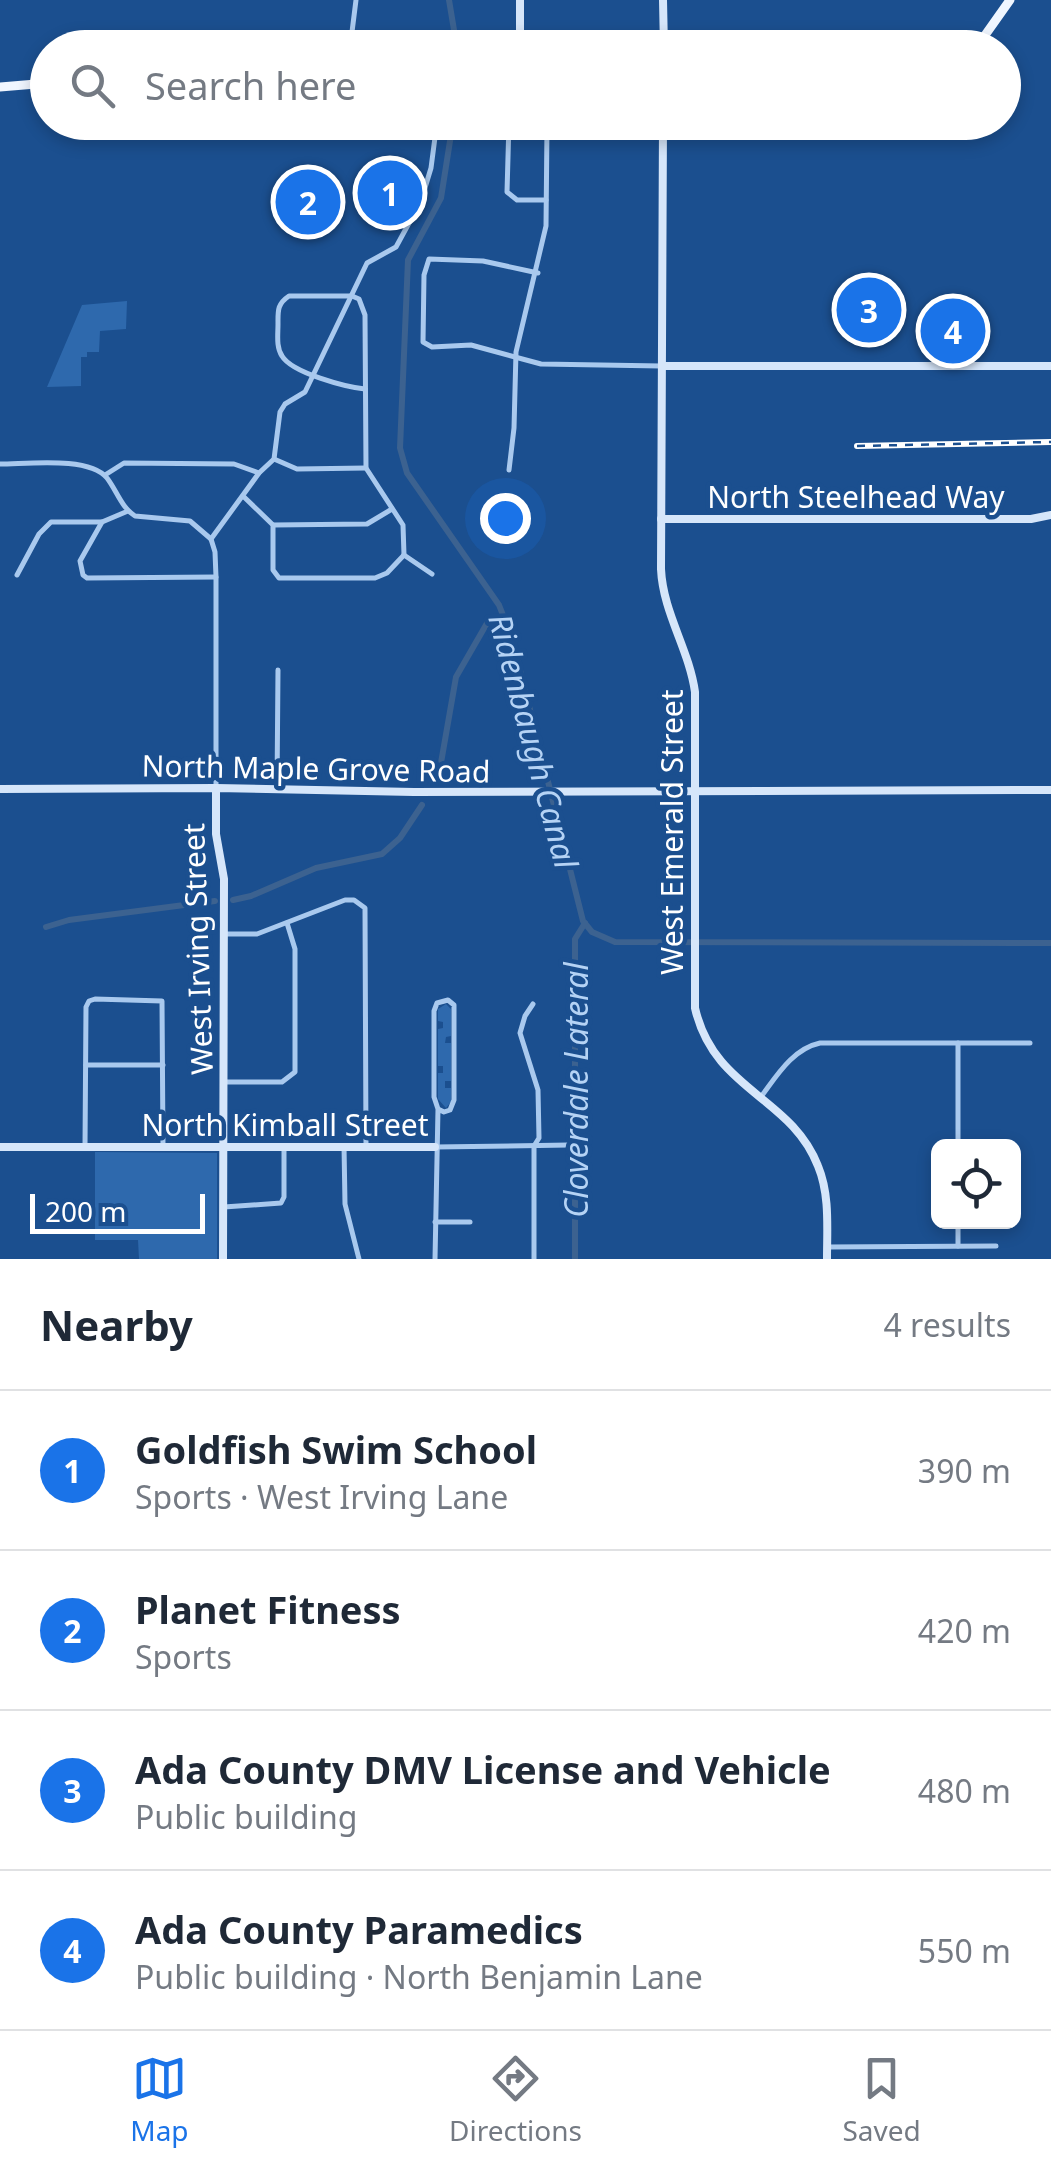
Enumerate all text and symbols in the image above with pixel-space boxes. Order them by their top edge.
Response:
search box [30,30,1021,140]
icon: search [65,58,120,113]
text: Search here [145,59,356,111]
pin: 1 [358,156,422,230]
pin: 2 [276,164,340,240]
pin: 3 [836,272,902,348]
pin: 4 [920,294,986,368]
street label: North Steelhead Way [707,476,1005,517]
your location [480,493,531,544]
water label: Ridenbaugh Canal [479,609,589,874]
street label: West Emerald Street [651,689,692,975]
street label: North Maple Grove Road [141,744,491,792]
street label: West Irving Street [172,823,222,1075]
water label: Cloverdale Lateral [554,962,597,1218]
street label: North Kimball Street [141,1104,429,1145]
map controls [931,1139,1021,1229]
button: locate [931,1139,1021,1229]
scale bar [30,1189,205,1234]
text: 200 m [45,1192,127,1230]
text: Nearby [40,1296,193,1353]
text: 4 results [884,1303,1011,1346]
text: Goldfish Swim School [135,1423,537,1475]
text: 1 [63,1449,82,1492]
text: 390 m [918,1449,1011,1492]
text: Sports · West Irving Lane [135,1475,508,1518]
text: Planet Fitness [135,1583,401,1635]
text: 2 [63,1609,82,1652]
text: 420 m [918,1609,1011,1652]
text: Sports [135,1635,232,1678]
text: Ada County DMV License and Vehicle [135,1743,831,1795]
text: 3 [63,1769,82,1812]
text: 480 m [918,1769,1011,1812]
text: Public building [135,1795,357,1838]
text: Ada County Paramedics [135,1903,583,1955]
text: 4 [63,1929,82,1972]
text: 550 m [918,1929,1011,1972]
text: Public building · North Benjamin Lane [135,1955,703,1998]
tab: Map [130,2051,189,2149]
tab: Directions [449,2051,582,2149]
tab: Saved [842,2051,921,2149]

